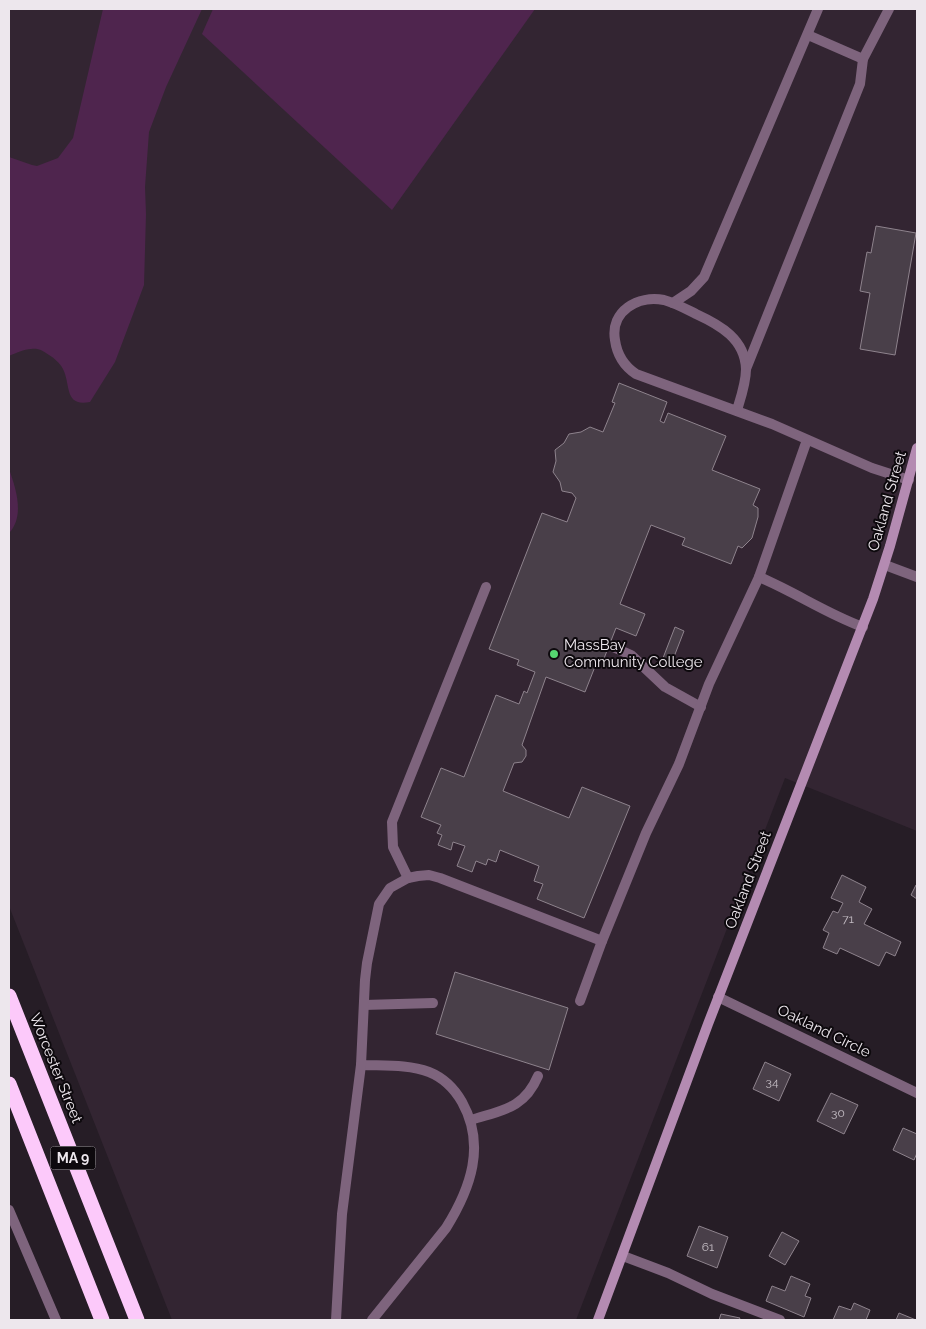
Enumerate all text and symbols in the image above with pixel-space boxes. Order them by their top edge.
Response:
street label: Oakland Street [864,449,910,553]
place label: MassBay Community College [564,636,703,671]
marker: MassBay Community College [548,648,560,660]
street label: Oakland Street [721,829,775,931]
house number: 71 [842,912,854,926]
street label: Oakland Circle [775,1001,874,1061]
street label: Worcester Street [26,1010,86,1126]
house number: 34 [766,1075,779,1089]
house number: 30 [831,1106,845,1120]
road number: MA 9 [50,1146,96,1170]
house number: 61 [702,1240,714,1254]

